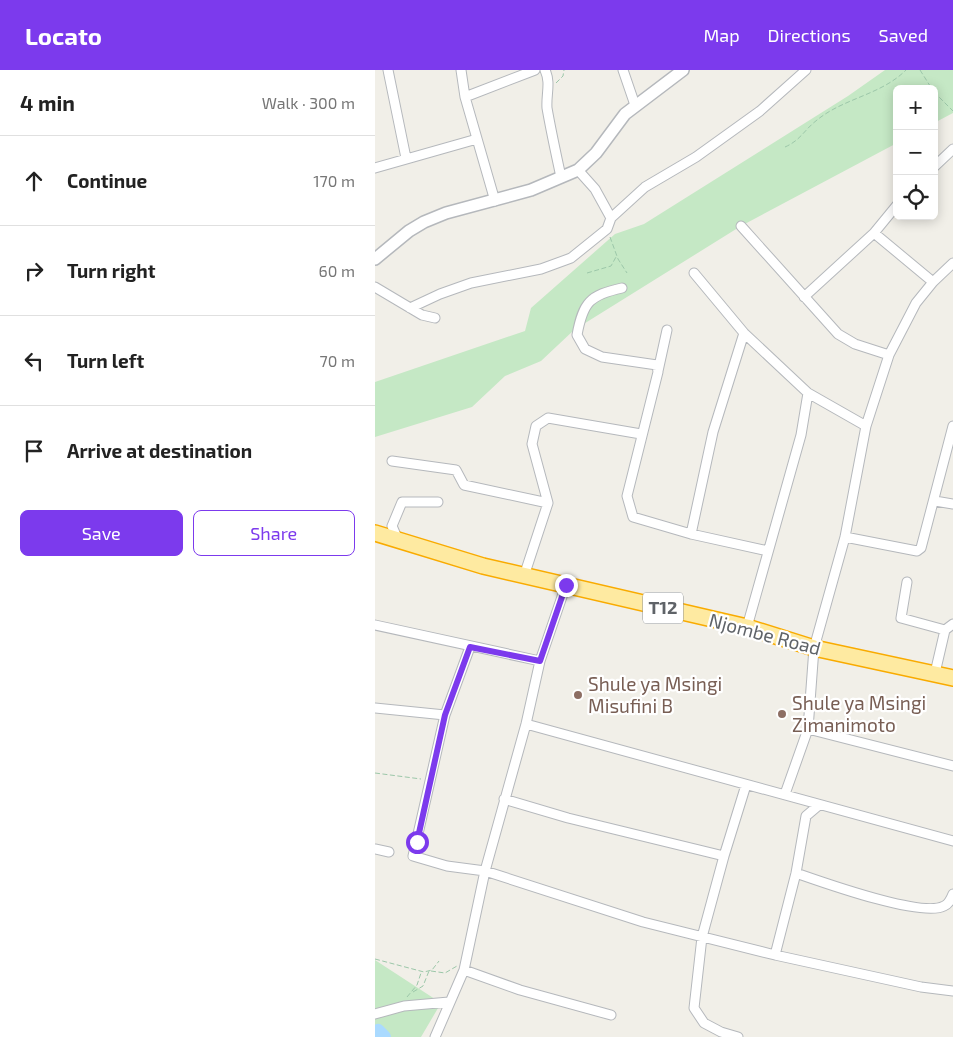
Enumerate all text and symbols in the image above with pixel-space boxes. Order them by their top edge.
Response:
text: Locato [25,21,102,50]
text: Map [703,24,740,46]
text: Directions [768,24,851,46]
text: Saved [879,24,928,46]
map controls [893,85,938,220]
button: + [893,85,938,130]
text: 4 min [20,90,75,115]
text: Walk · 300 m [262,93,355,112]
button: − [893,130,938,175]
icon: ahead [20,167,48,195]
text: Continue [67,169,147,192]
text: 170 m [313,171,355,190]
button: locate [893,175,938,220]
icon: right [20,257,48,285]
text: Turn right [67,259,155,282]
text: 60 m [319,261,355,280]
icon: left [20,347,48,375]
text: Turn left [67,349,144,372]
text: 70 m [320,351,355,370]
icon: arrive [20,437,48,465]
text: Arrive at destination [67,439,252,462]
button: Save [20,510,183,556]
button: Share [193,510,355,556]
route end [555,574,578,597]
road number: T12 [643,592,683,624]
street label: Njombe Road [707,608,823,659]
place label: Shule ya Msingi Misufini B [588,672,722,717]
marker: Shule ya Msingi Misufini B [572,689,584,701]
place label: Shule ya Msingi Zimanimoto [792,691,926,736]
marker: Shule ya Msingi Zimanimoto [776,708,788,720]
route start [406,831,429,854]

